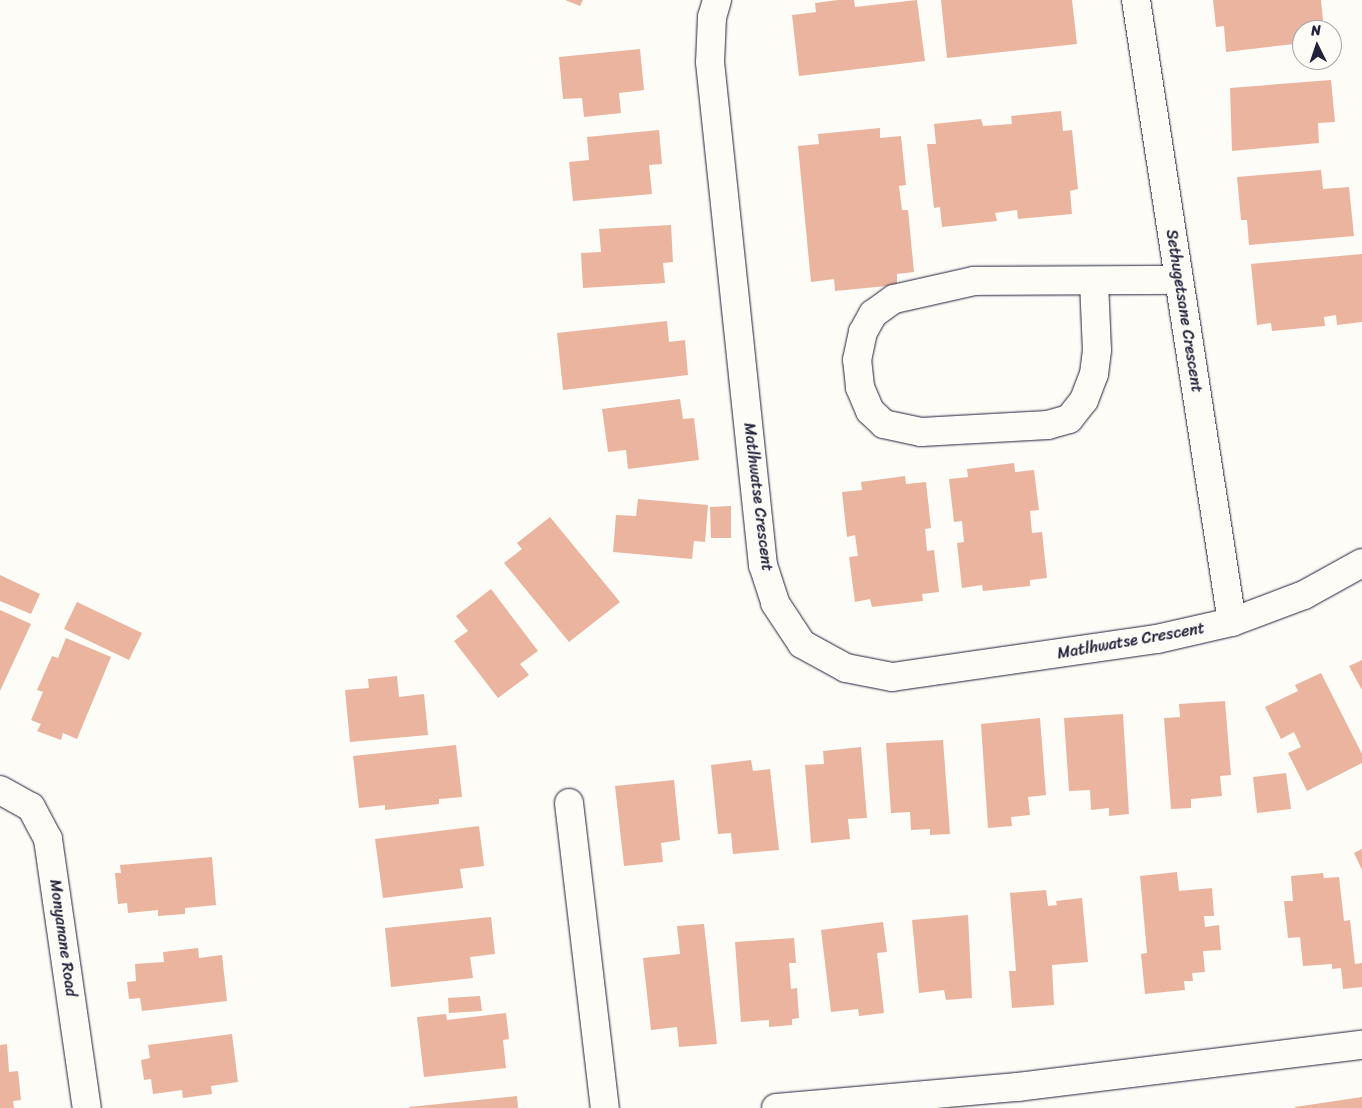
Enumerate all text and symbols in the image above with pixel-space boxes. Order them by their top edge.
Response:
text: N [1310,18,1322,43]
north arrow [1292,20,1342,70]
street label: Sethugetsane Crescent [1162,228,1206,394]
street label: Matlhwatse Crescent [739,422,777,572]
street label: Matlhwatse Crescent [1056,619,1206,663]
street label: Monyanane Road [45,878,81,998]

